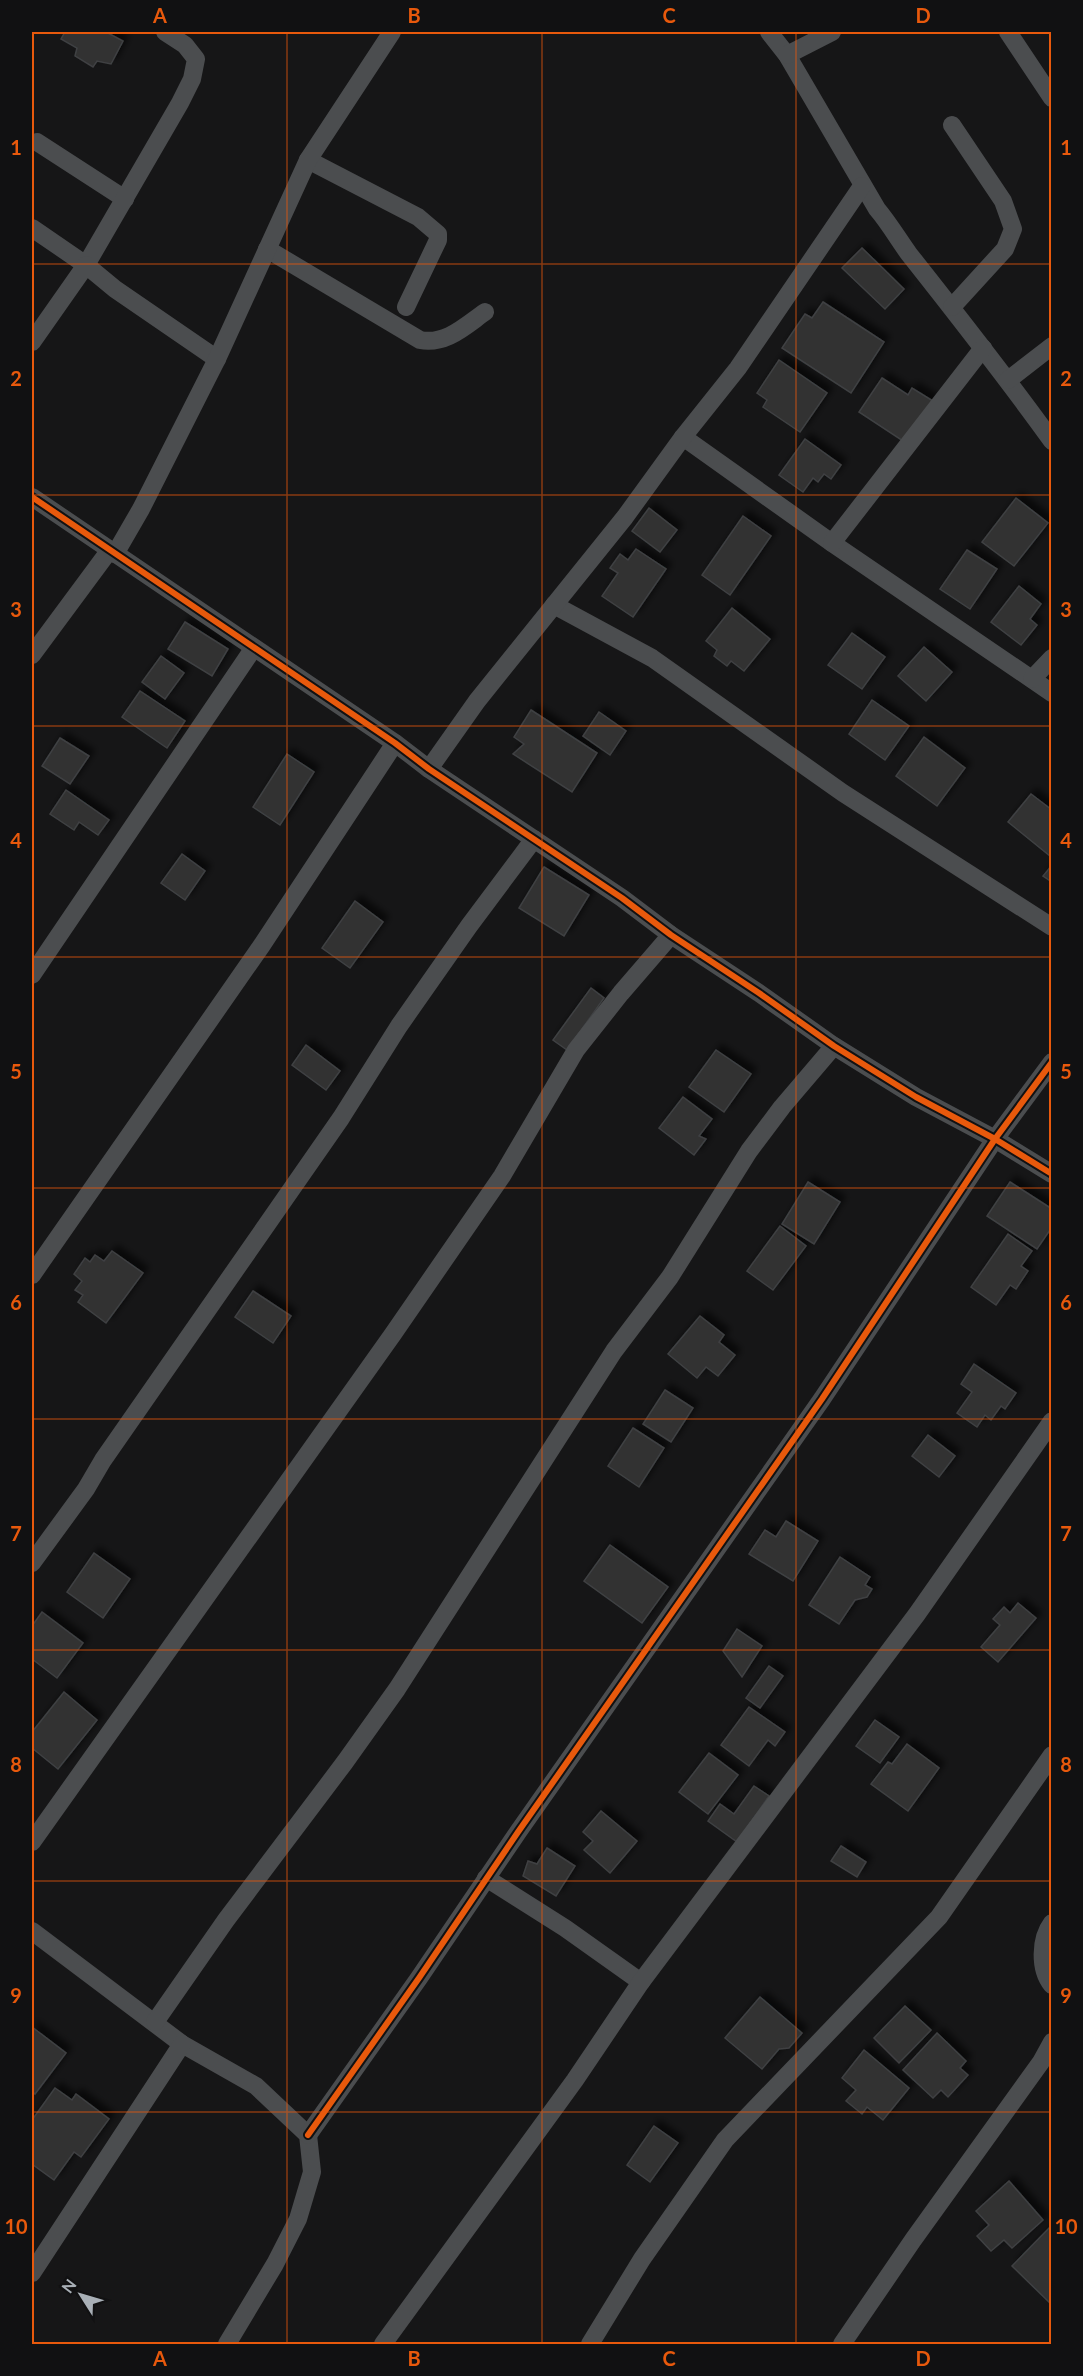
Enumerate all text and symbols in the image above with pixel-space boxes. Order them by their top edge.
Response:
text: A [152,3,167,27]
text: B [407,3,421,27]
text: C [662,3,676,27]
text: D [915,3,931,27]
text: 1 [10,135,22,159]
text: 1 [1060,135,1072,159]
text: 2 [10,366,22,390]
text: 2 [1060,366,1072,390]
text: 3 [10,597,22,621]
text: 3 [1060,597,1072,621]
text: 4 [10,828,22,852]
text: 4 [1060,828,1072,852]
text: 5 [10,1059,22,1083]
text: 5 [1060,1059,1072,1083]
text: 6 [10,1290,22,1314]
text: 6 [1060,1290,1072,1314]
text: 7 [10,1521,22,1545]
text: 7 [1060,1521,1072,1545]
text: 8 [10,1752,22,1776]
text: 8 [1060,1752,1072,1776]
text: 9 [10,1983,22,2007]
text: 9 [1060,1983,1072,2007]
text: 10 [4,2214,28,2238]
text: 10 [1054,2214,1078,2238]
north arrow [51,2265,111,2325]
text: N [57,2275,80,2296]
text: A [152,2346,167,2370]
text: B [407,2346,421,2370]
text: C [662,2346,676,2370]
text: D [915,2346,931,2370]

